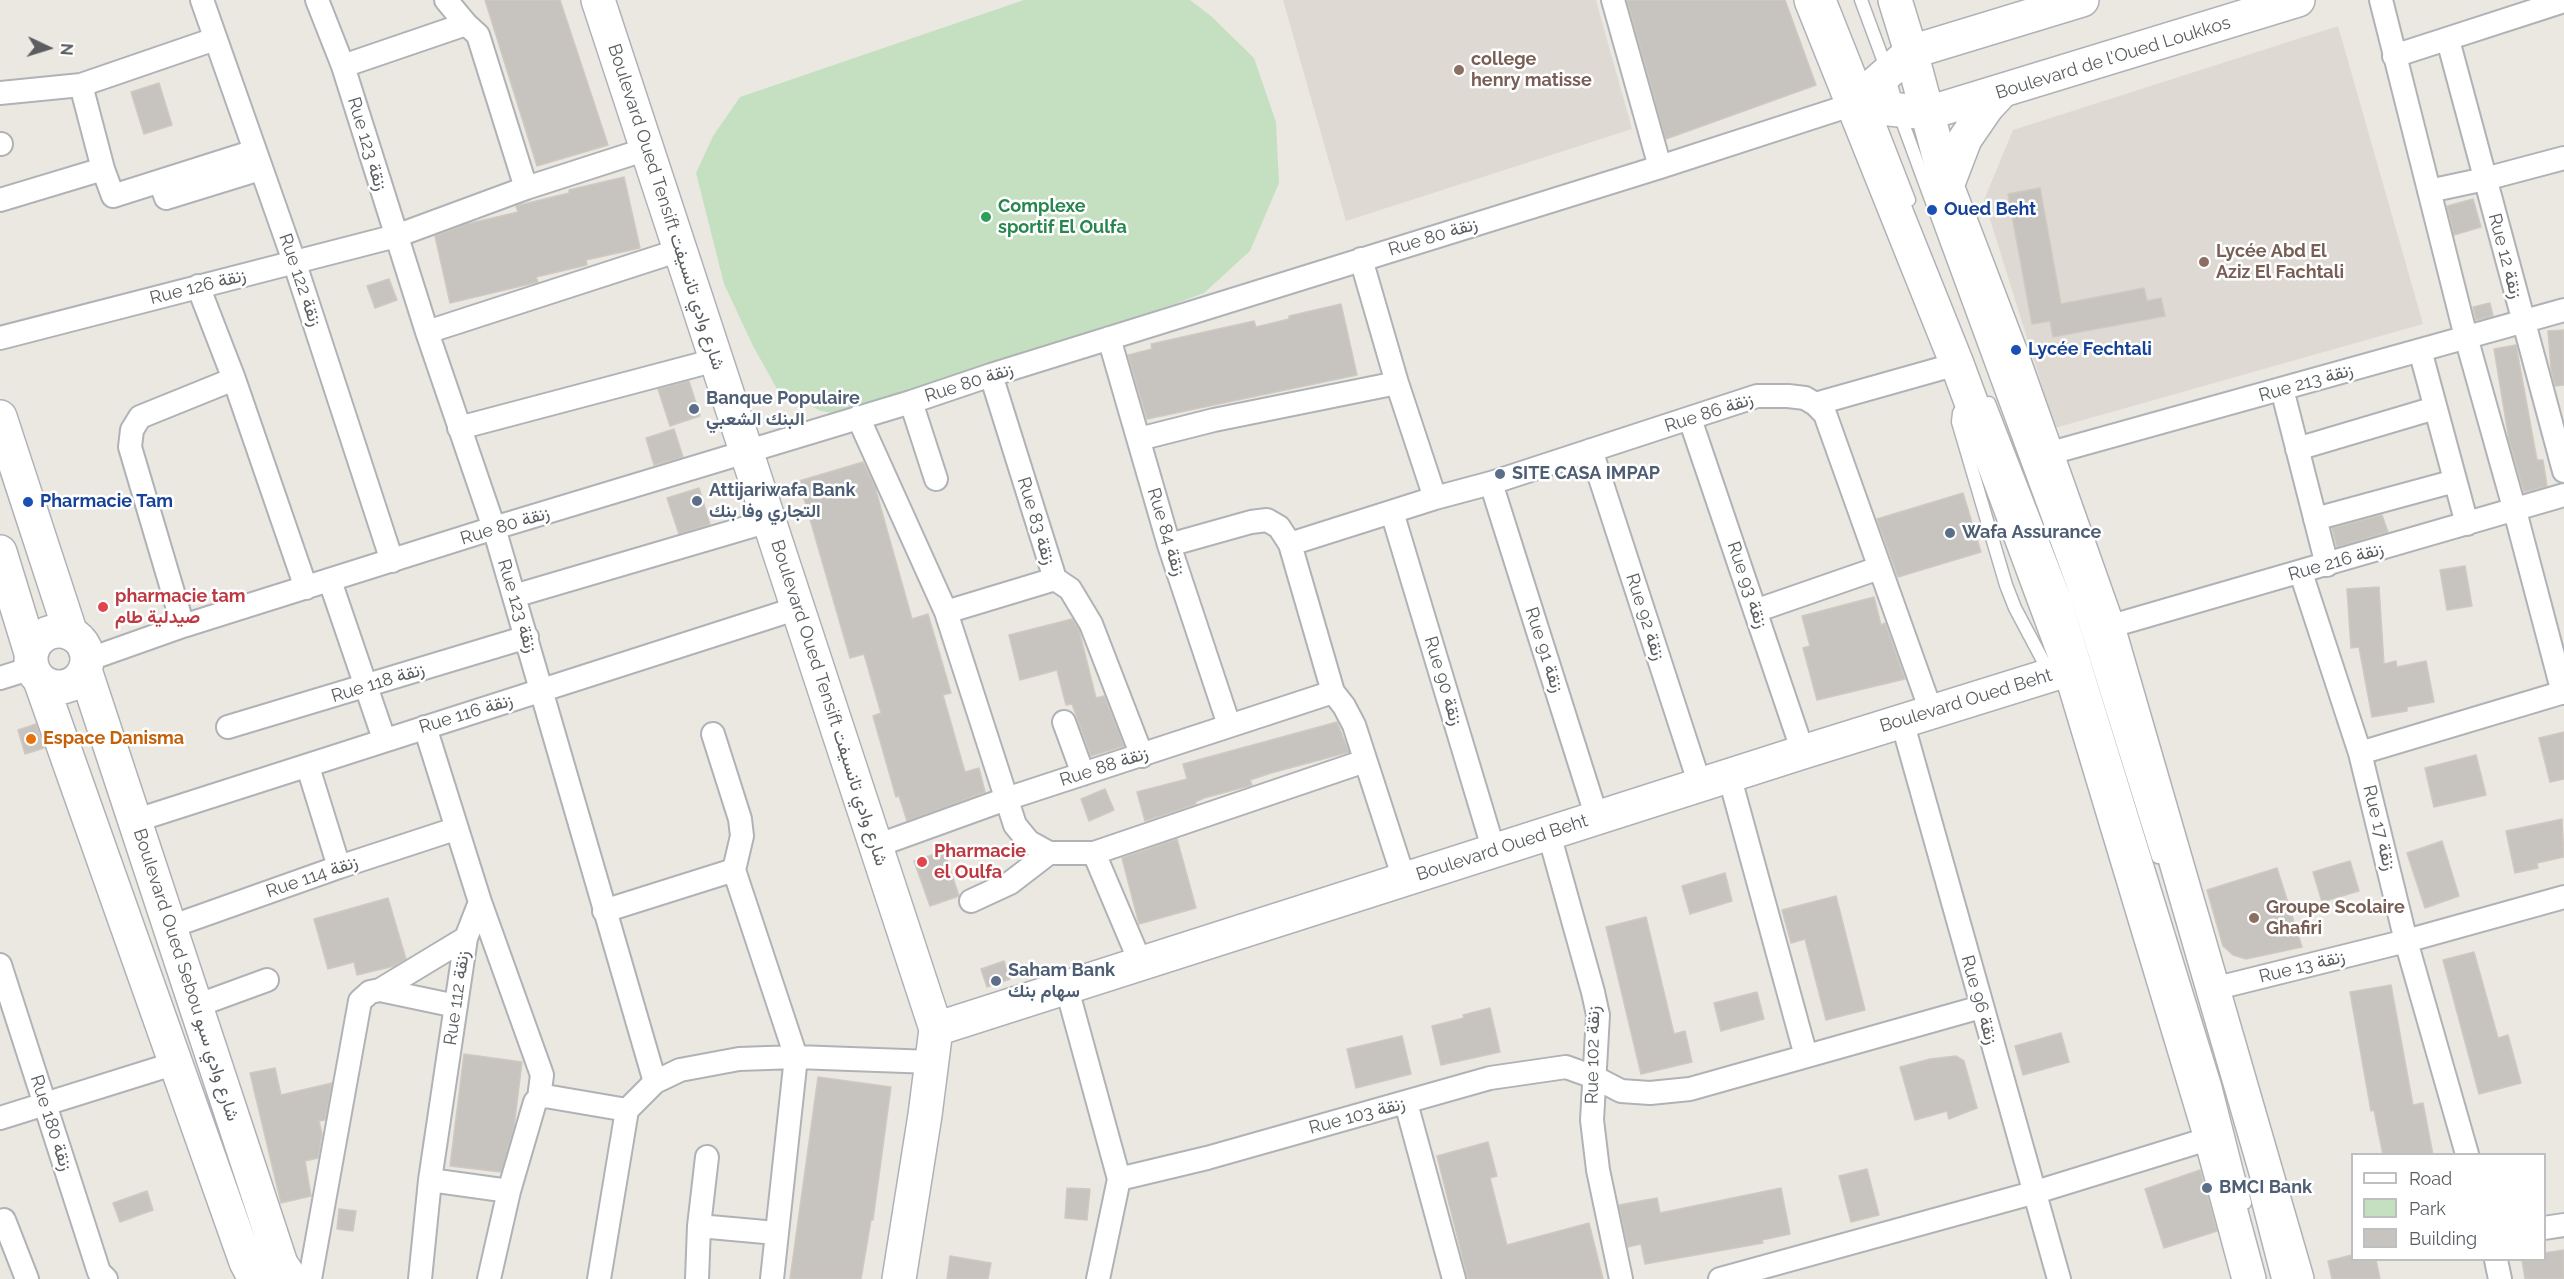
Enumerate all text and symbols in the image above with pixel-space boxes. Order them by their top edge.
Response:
street label: Boulevard de l'Oued Loukkos [1993,12,2233,104]
north arrow [18,18,78,78]
street label: Boulevard Oued Tensift شارع وادي تانسيفت [603,41,729,373]
text: N [57,43,76,56]
place label: college henry matisse [1471,49,1592,92]
marker: college henry matisse [1452,63,1466,77]
street label: Rue 123 زنقة [342,94,392,194]
place label: Complexe sportif El Oulfa [998,196,1127,238]
place label: Oued Beht [1944,199,2036,221]
marker: Oued Beht [1925,203,1939,217]
marker: Complexe sportif El Oulfa [979,210,993,224]
street label: Rue 12 زنقة [2483,211,2527,301]
street label: Rue 80 زنقة [1386,213,1480,261]
street label: Rue 122 زنقة [274,231,326,329]
place label: Lycée Abd El Aziz El Fachtali [2216,241,2344,284]
marker: Lycée Abd El Aziz El Fachtali [2197,255,2211,269]
street label: Rue 126 زنقة [148,265,248,309]
place label: Lycée Fechtali [2028,339,2152,361]
marker: Lycée Fechtali [2009,343,2023,357]
street label: Rue 80 زنقة [922,358,1016,408]
street label: Rue 213 زنقة [2256,359,2356,407]
place label: Banque Populaire البنك الشعبي [706,388,860,430]
street label: Rue 86 زنقة [1662,389,1756,437]
marker: Banque Populaire البنك الشعبي [687,402,701,416]
place label: SITE CASA IMPAP [1512,463,1660,485]
marker: SITE CASA IMPAP [1493,467,1507,481]
street label: Rue 83 زنقة [1012,474,1060,568]
place label: Attijariwafa Bank التجاري وفا بنك [709,480,855,522]
street label: Rue 84 زنقة [1142,485,1190,579]
place label: Pharmacie Tam [40,491,173,513]
marker: Attijariwafa Bank التجاري وفا بنك [690,494,704,508]
marker: Pharmacie Tam [21,495,35,509]
street label: Rue 80 زنقة [458,502,552,550]
place label: Wafa Assurance [1962,522,2101,544]
marker: Wafa Assurance [1943,526,1957,540]
street label: Boulevard Oued Tensift شارع وادي تانسيفت [766,537,892,869]
street label: Rue 216 زنقة [2286,538,2386,586]
street label: Rue 93 زنقة [1722,539,1772,631]
street label: Rue 123 زنقة [492,556,542,656]
street label: Rue 92 زنقة [1621,571,1669,663]
place label: pharmacie tam صيدلية طام [115,586,246,628]
marker: pharmacie tam صيدلية طام [96,600,110,614]
street label: Rue 91 زنقة [1520,605,1568,695]
street label: Rue 90 زنقة [1419,634,1467,728]
street label: Rue 118 زنقة [329,659,427,707]
street label: Boulevard Oued Beht [1877,664,2055,738]
street label: Rue 116 زنقة [417,690,515,738]
place label: Espace Danisma [43,728,184,750]
marker: Espace Danisma [24,732,38,746]
street label: Rue 88 زنقة [1057,743,1151,791]
street label: Rue 17 زنقة [2358,783,2400,873]
street label: Boulevard Oued Beht [1413,810,1591,886]
street label: Boulevard Oued Sebou شارع وادي سبو [128,826,244,1124]
place label: Pharmacie el Oulfa [934,841,1026,884]
street label: Rue 114 زنقة [263,851,361,903]
marker: Pharmacie el Oulfa [915,855,929,869]
place label: Groupe Scolaire Ghafiri [2266,897,2405,940]
marker: Groupe Scolaire Ghafiri [2247,911,2261,925]
street label: Rue 13 زنقة [2257,946,2347,988]
street label: Rue 112 زنقة [440,949,474,1047]
street label: Rue 96 زنقة [1956,953,2002,1047]
place label: Saham Bank سهام بنك [1008,960,1115,1002]
marker: Saham Bank سهام بنك [989,974,1003,988]
street label: Rue 102 زنقة [1581,1006,1605,1104]
street label: Rue 180 زنقة [25,1072,77,1174]
street label: Rue 103 زنقة [1307,1093,1407,1139]
legend [2351,1153,2546,1261]
text: Road [2409,1168,2452,1189]
place label: BMCI Bank [2219,1177,2312,1199]
marker: BMCI Bank [2200,1181,2214,1195]
text: Park [2409,1198,2446,1219]
text: Building [2409,1228,2477,1249]

